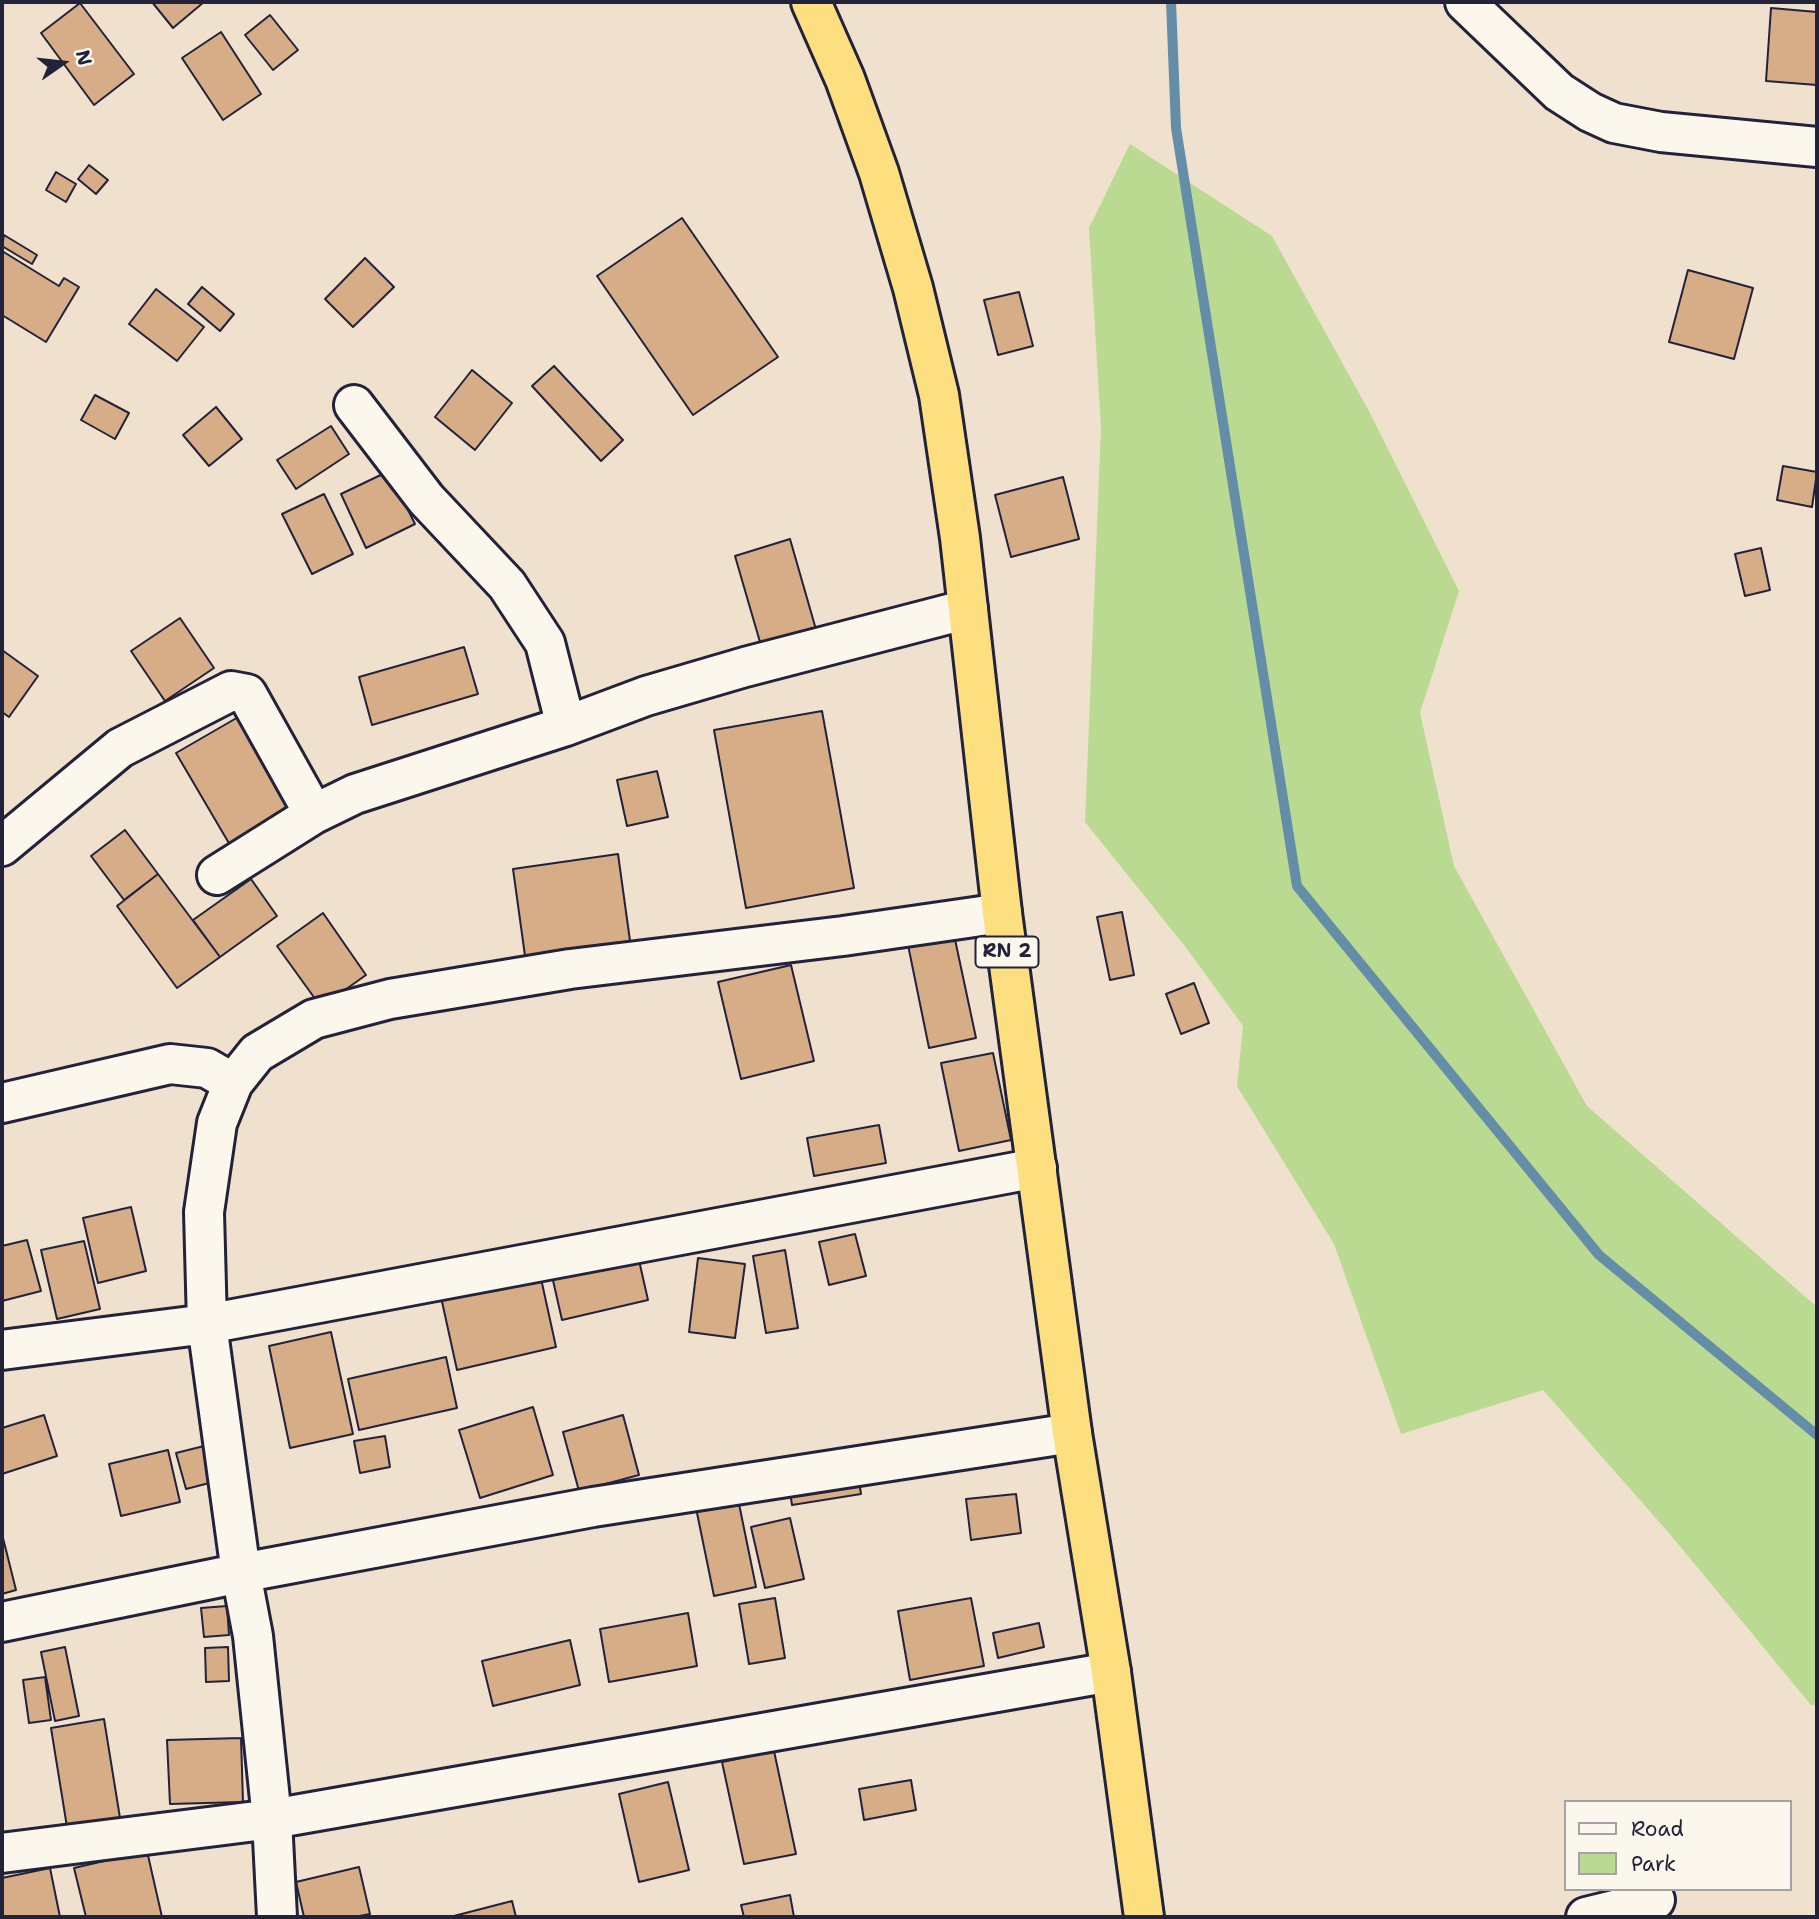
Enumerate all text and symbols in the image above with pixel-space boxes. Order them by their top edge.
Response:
north arrow [28,28,98,98]
text: N [70,47,98,68]
road number: RN 2 [976,936,1038,968]
legend [1563,1800,1791,1891]
text: Road [1631,1815,1684,1843]
text: Park [1631,1850,1676,1878]

